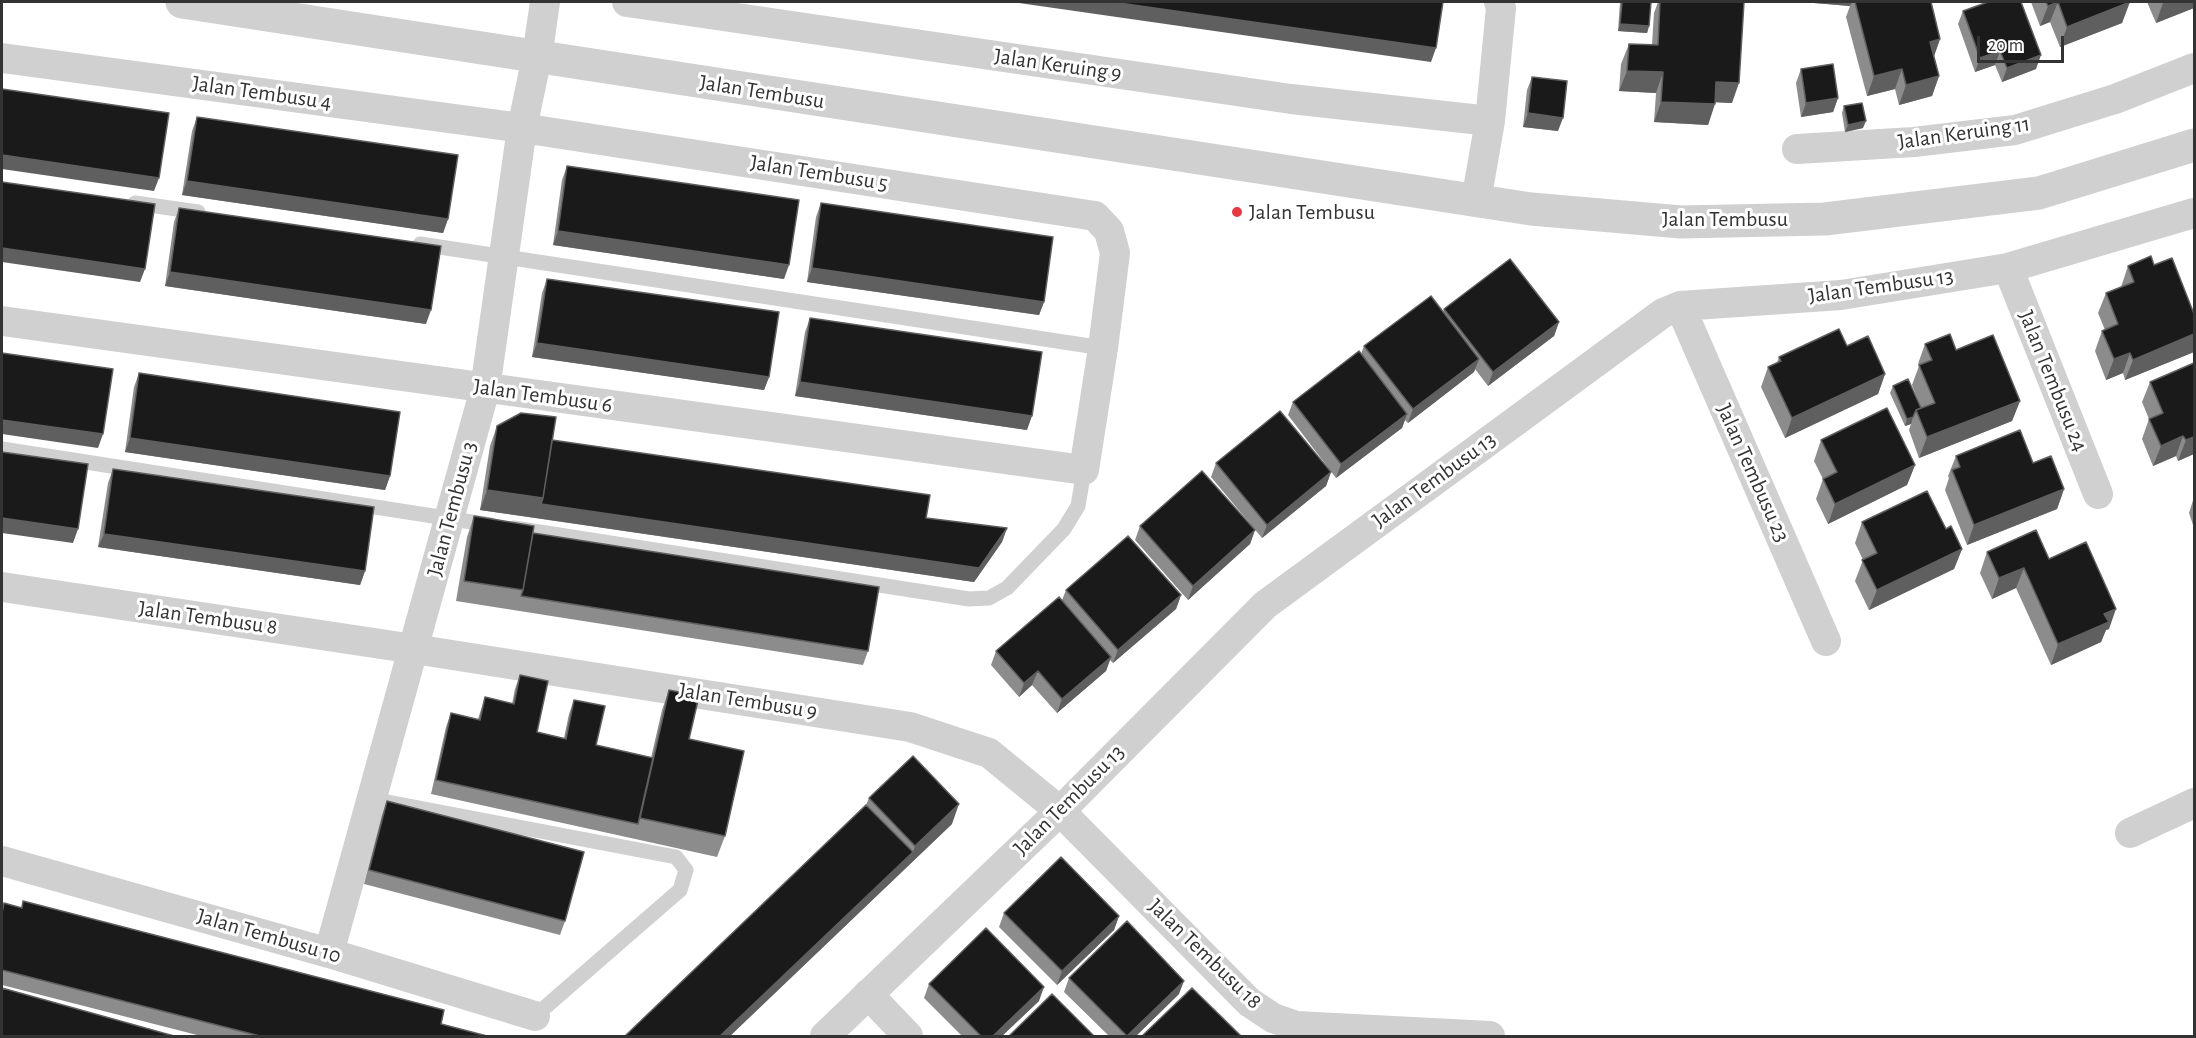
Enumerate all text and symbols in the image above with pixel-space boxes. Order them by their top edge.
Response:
scale bar [1980,24,2067,62]
text: 20 m [1988,37,2023,55]
street label: Jalan Keruing 9 [993,43,1123,87]
street label: Jalan Tembusu [698,69,826,115]
street label: Jalan Tembusu 4 [191,70,333,116]
street label: Jalan Keruing 11 [1896,111,2032,155]
street label: Jalan Tembusu 5 [748,149,890,197]
place label: Jalan Tembusu [1249,199,1375,225]
marker: Jalan Tembusu [1230,205,1244,219]
street label: Jalan Tembusu [1662,206,1788,232]
street label: Jalan Tembusu 13 [1807,263,1955,309]
street label: Jalan Tembusu 24 [2013,306,2093,456]
street label: Jalan Tembusu 6 [472,373,614,419]
street label: Jalan Tembusu 23 [1711,400,1795,546]
street label: Jalan Tembusu 13 [1367,426,1501,534]
street label: Jalan Tembusu 3 [421,439,483,579]
street label: Jalan Tembusu 8 [137,595,279,641]
street label: Jalan Tembusu 9 [677,677,819,725]
street label: Jalan Tembusu 13 [1008,739,1130,861]
street label: Jalan Tembusu 18 [1143,893,1267,1015]
street label: Jalan Tembusu 10 [194,903,344,969]

